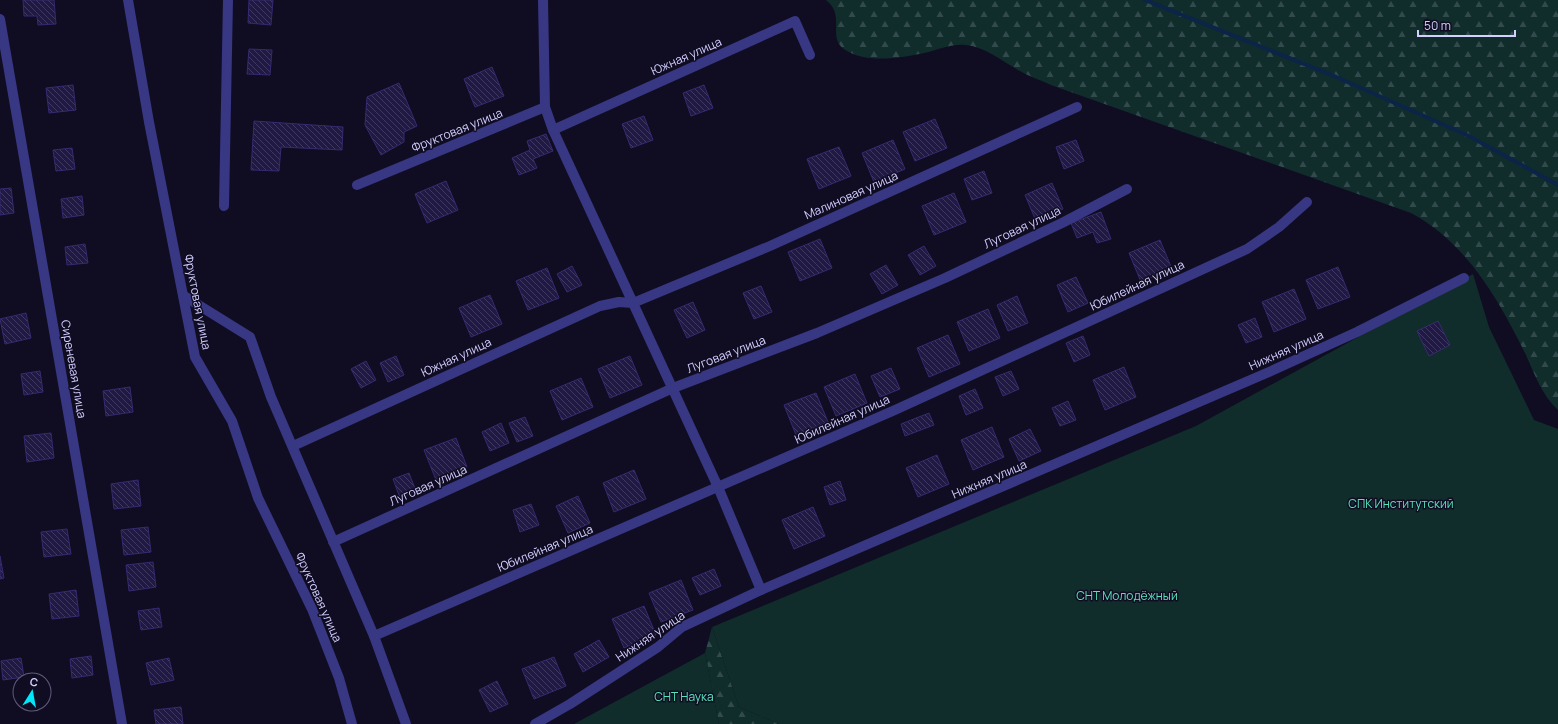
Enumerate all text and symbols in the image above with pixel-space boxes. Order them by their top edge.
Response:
scale bar [1418,12,1515,38]
text: 50 m [1424,17,1451,34]
street label: Южная улица [648,33,724,79]
street label: Фруктовая улица [409,104,505,156]
street label: Малиновая улица [802,167,900,223]
street label: Луговая улица [981,202,1063,252]
street label: Фруктовая улица [180,253,216,351]
street label: Юбилейная улица [1087,256,1187,314]
street label: Сиреневая улица [57,318,91,420]
street label: Нижняя улица [1246,326,1326,374]
street label: Луговая улица [684,331,768,377]
street label: Южная улица [418,333,494,381]
street label: Юбилейная улица [792,390,892,448]
street label: Нижняя улица [949,456,1029,502]
street label: Луговая улица [386,460,470,510]
park label: СПК Институтский [1348,495,1454,512]
street label: Юбилейная улица [495,520,595,576]
street label: Фруктовая улица [292,549,346,645]
park label: СНТ Молодёжный [1076,587,1178,604]
street label: Нижняя улица [612,607,688,665]
north arrow [12,672,52,712]
text: С [29,674,39,690]
park label: СНТ Наука [654,688,714,705]

